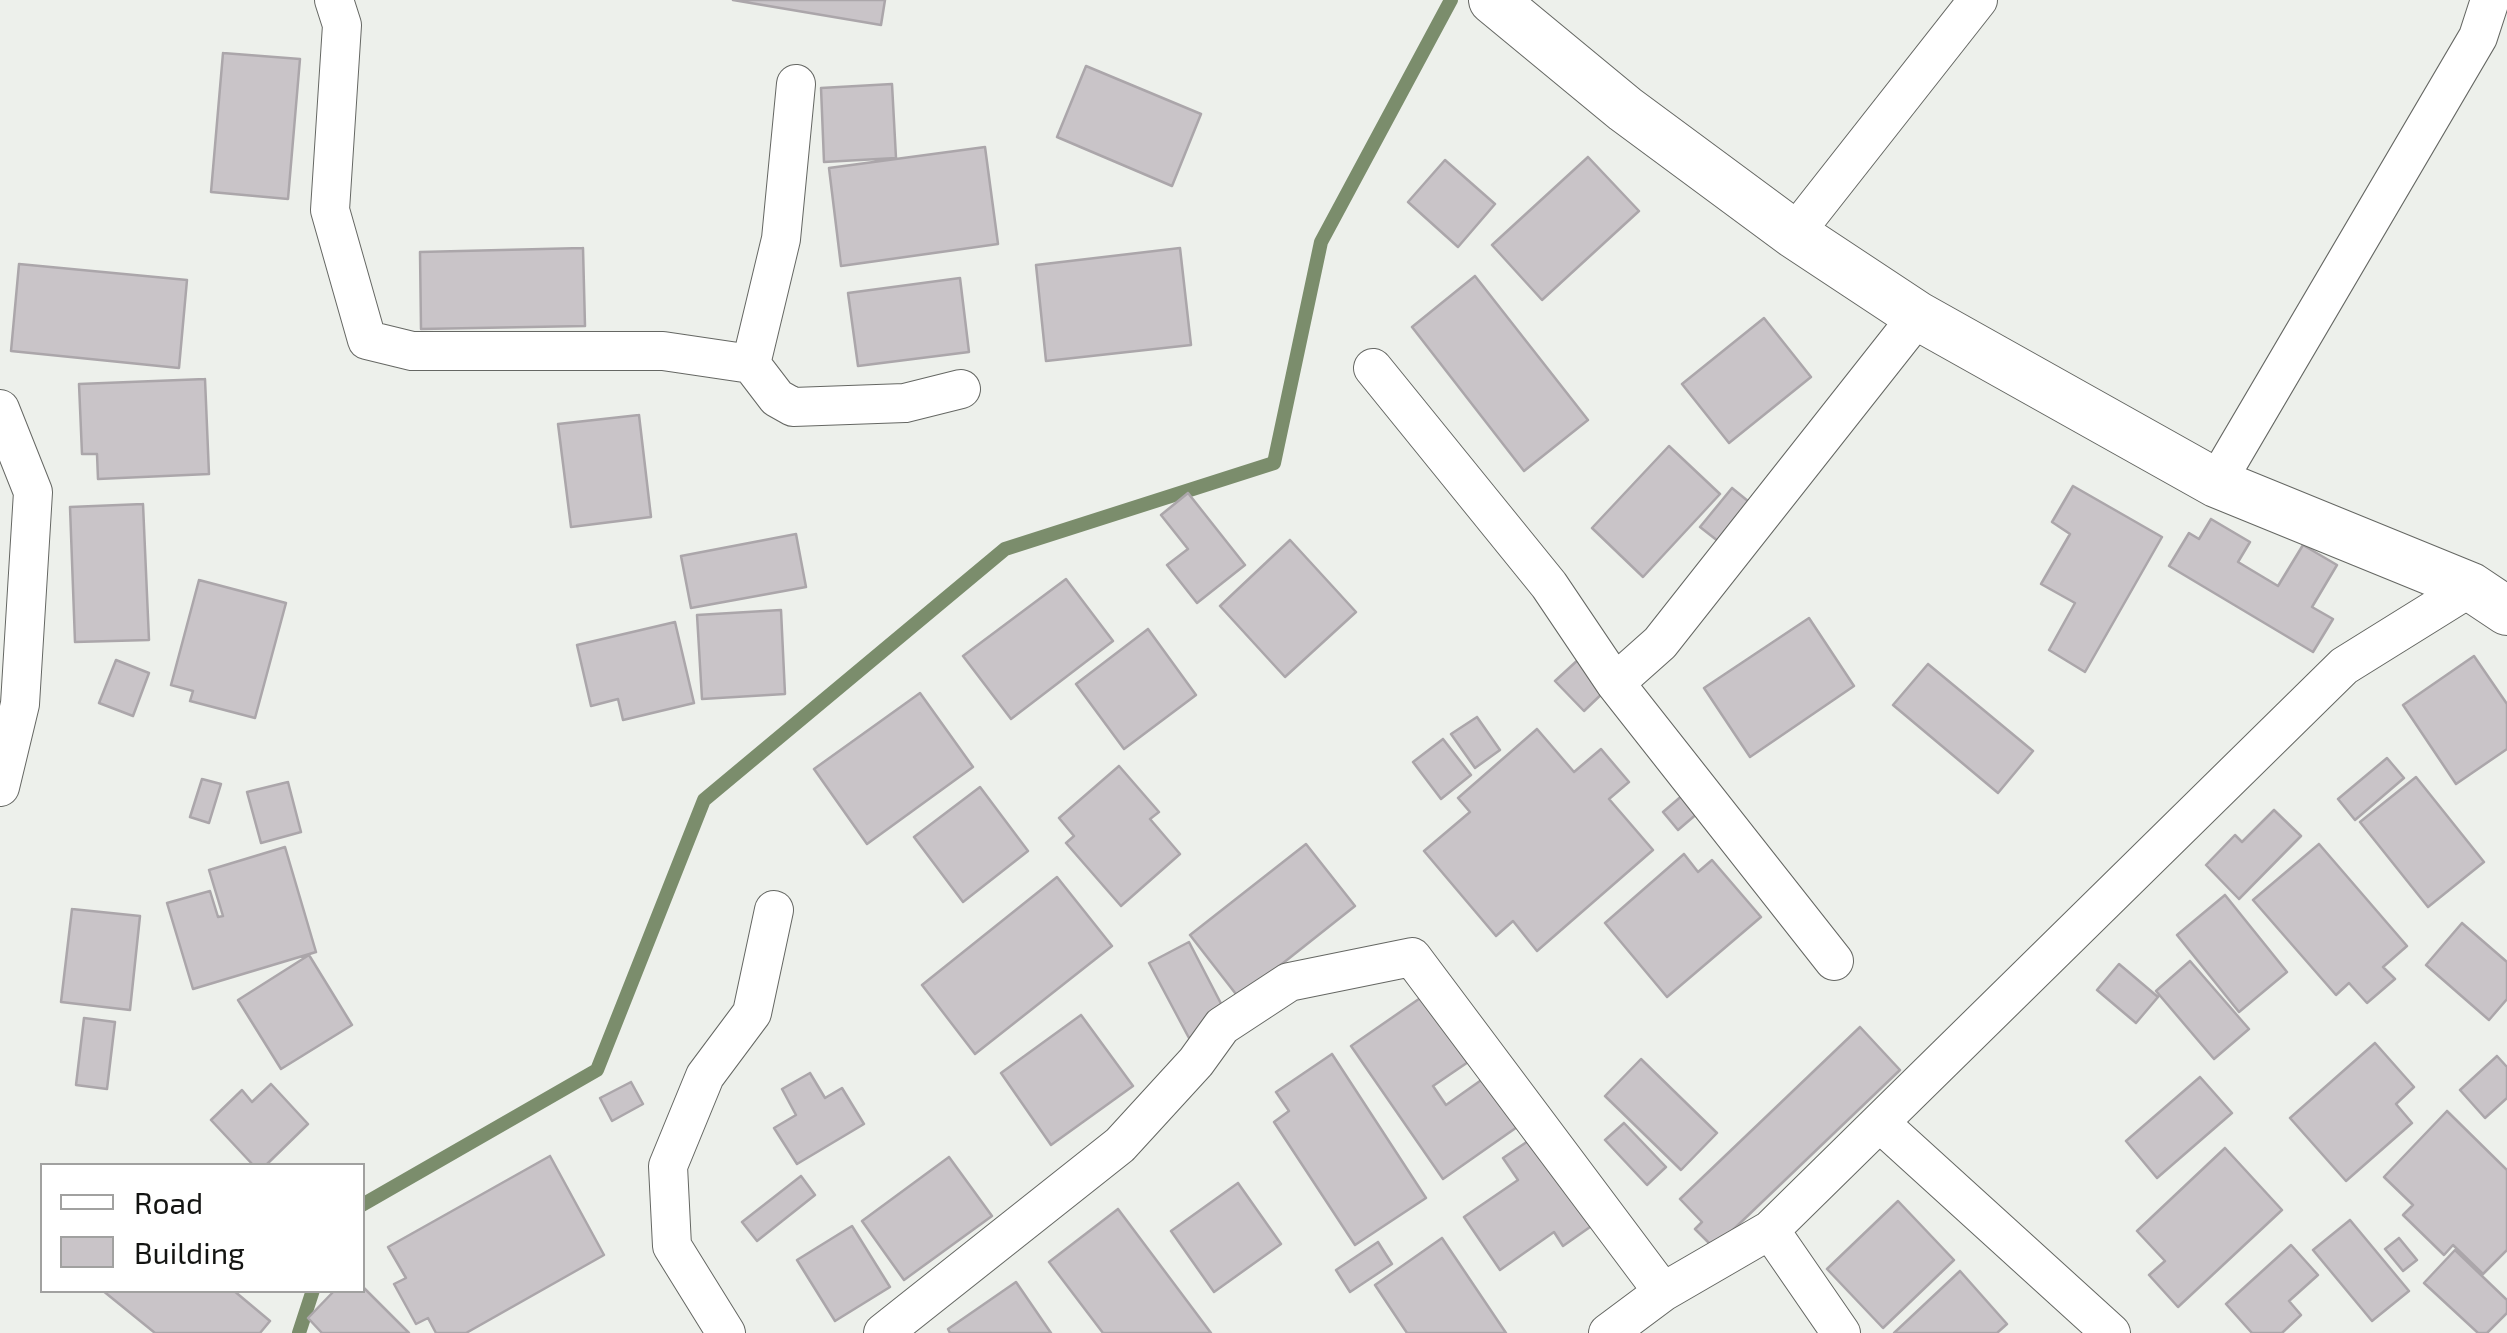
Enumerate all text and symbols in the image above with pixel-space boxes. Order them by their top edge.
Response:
legend [40,1163,365,1293]
text: Road [134,1184,203,1220]
text: Building [134,1234,245,1270]

